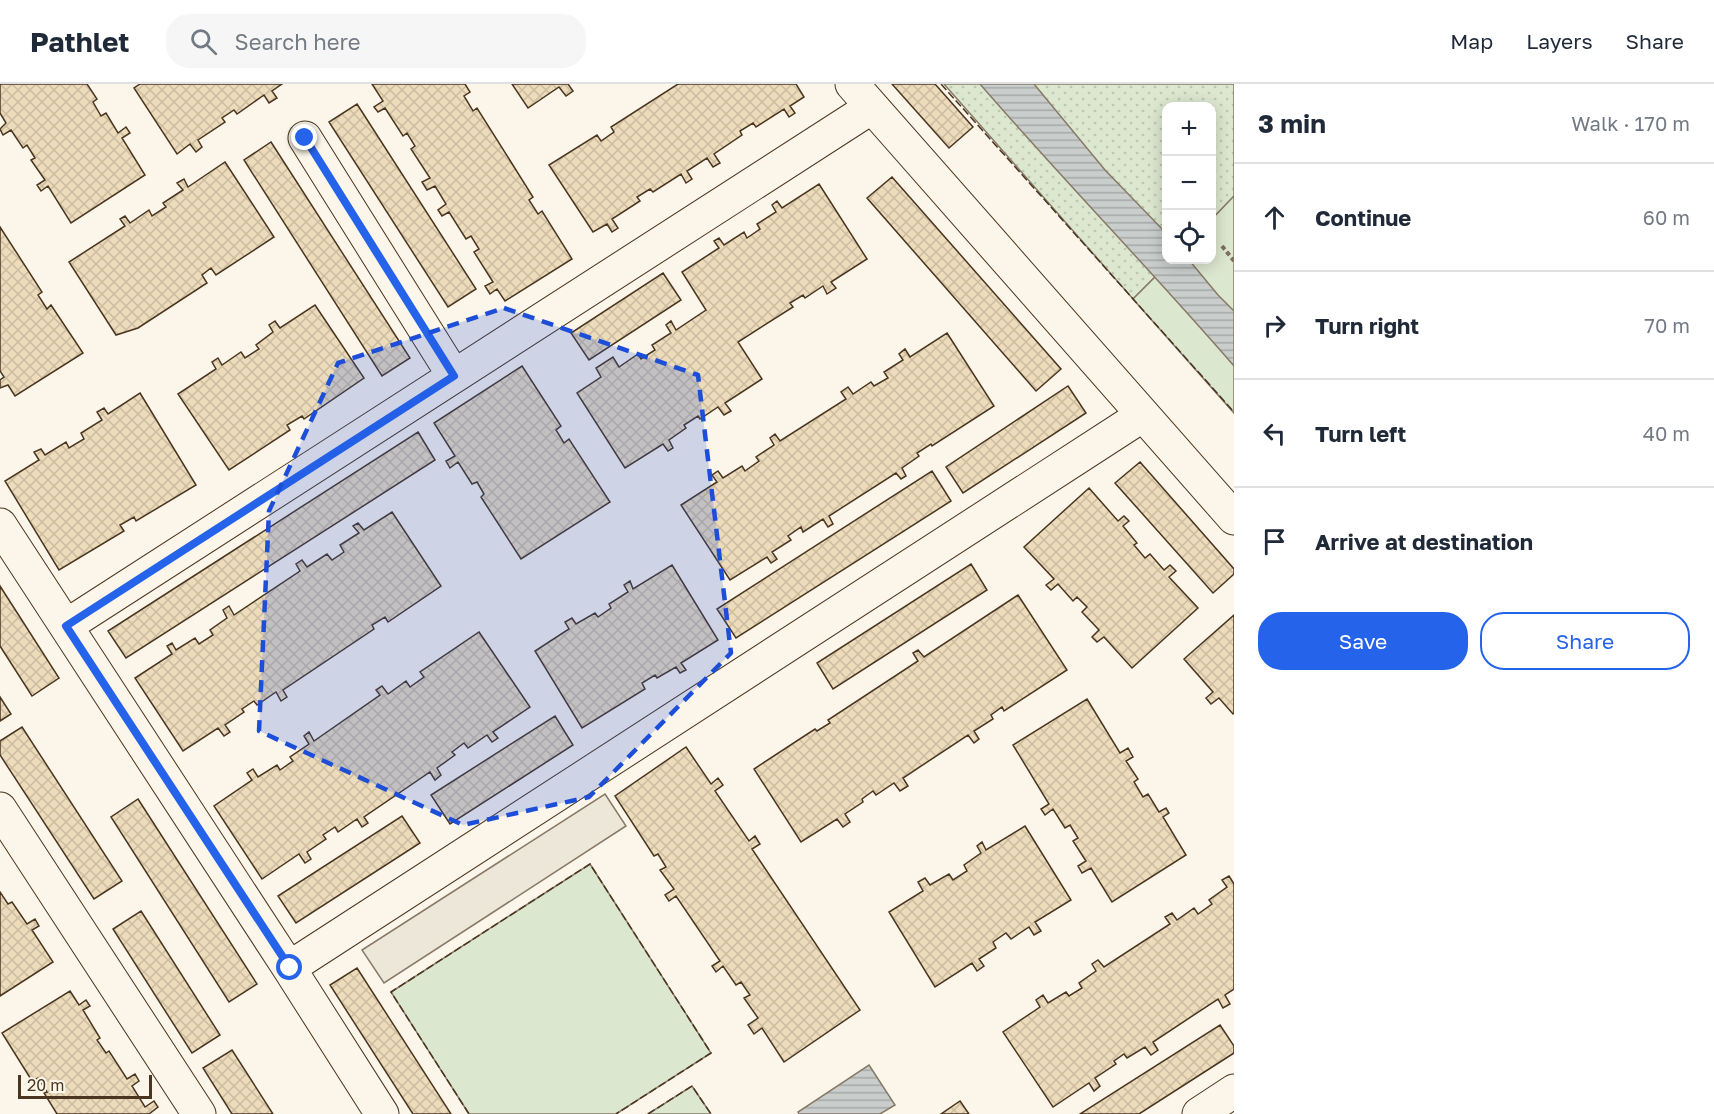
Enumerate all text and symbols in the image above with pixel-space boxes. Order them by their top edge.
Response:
search box [166,14,586,68]
text: Pathlet [30,25,130,58]
icon: search [187,25,220,58]
text: Search here [235,28,361,55]
text: Map [1450,28,1493,54]
text: Layers [1526,28,1593,54]
text: Share [1626,28,1684,54]
map controls [1162,102,1216,264]
button: + [1162,102,1216,156]
text: 3 min [1258,108,1326,139]
text: Walk · 170 m [1571,111,1690,135]
route end [291,124,317,150]
button: − [1162,156,1216,210]
icon: ahead [1258,201,1291,234]
text: Continue [1315,204,1411,231]
text: 60 m [1643,205,1690,229]
button: locate [1162,210,1216,264]
icon: right [1258,309,1291,342]
text: Turn right [1315,312,1419,339]
text: 70 m [1644,313,1690,337]
icon: left [1258,417,1291,450]
text: Turn left [1315,420,1406,447]
text: 40 m [1643,421,1690,445]
icon: arrive [1258,525,1291,558]
text: Arrive at destination [1315,528,1533,555]
button: Save [1258,612,1468,670]
button: Share [1480,612,1690,670]
route start [276,954,302,980]
scale bar [18,1072,152,1100]
text: 20 m [27,1075,64,1095]

